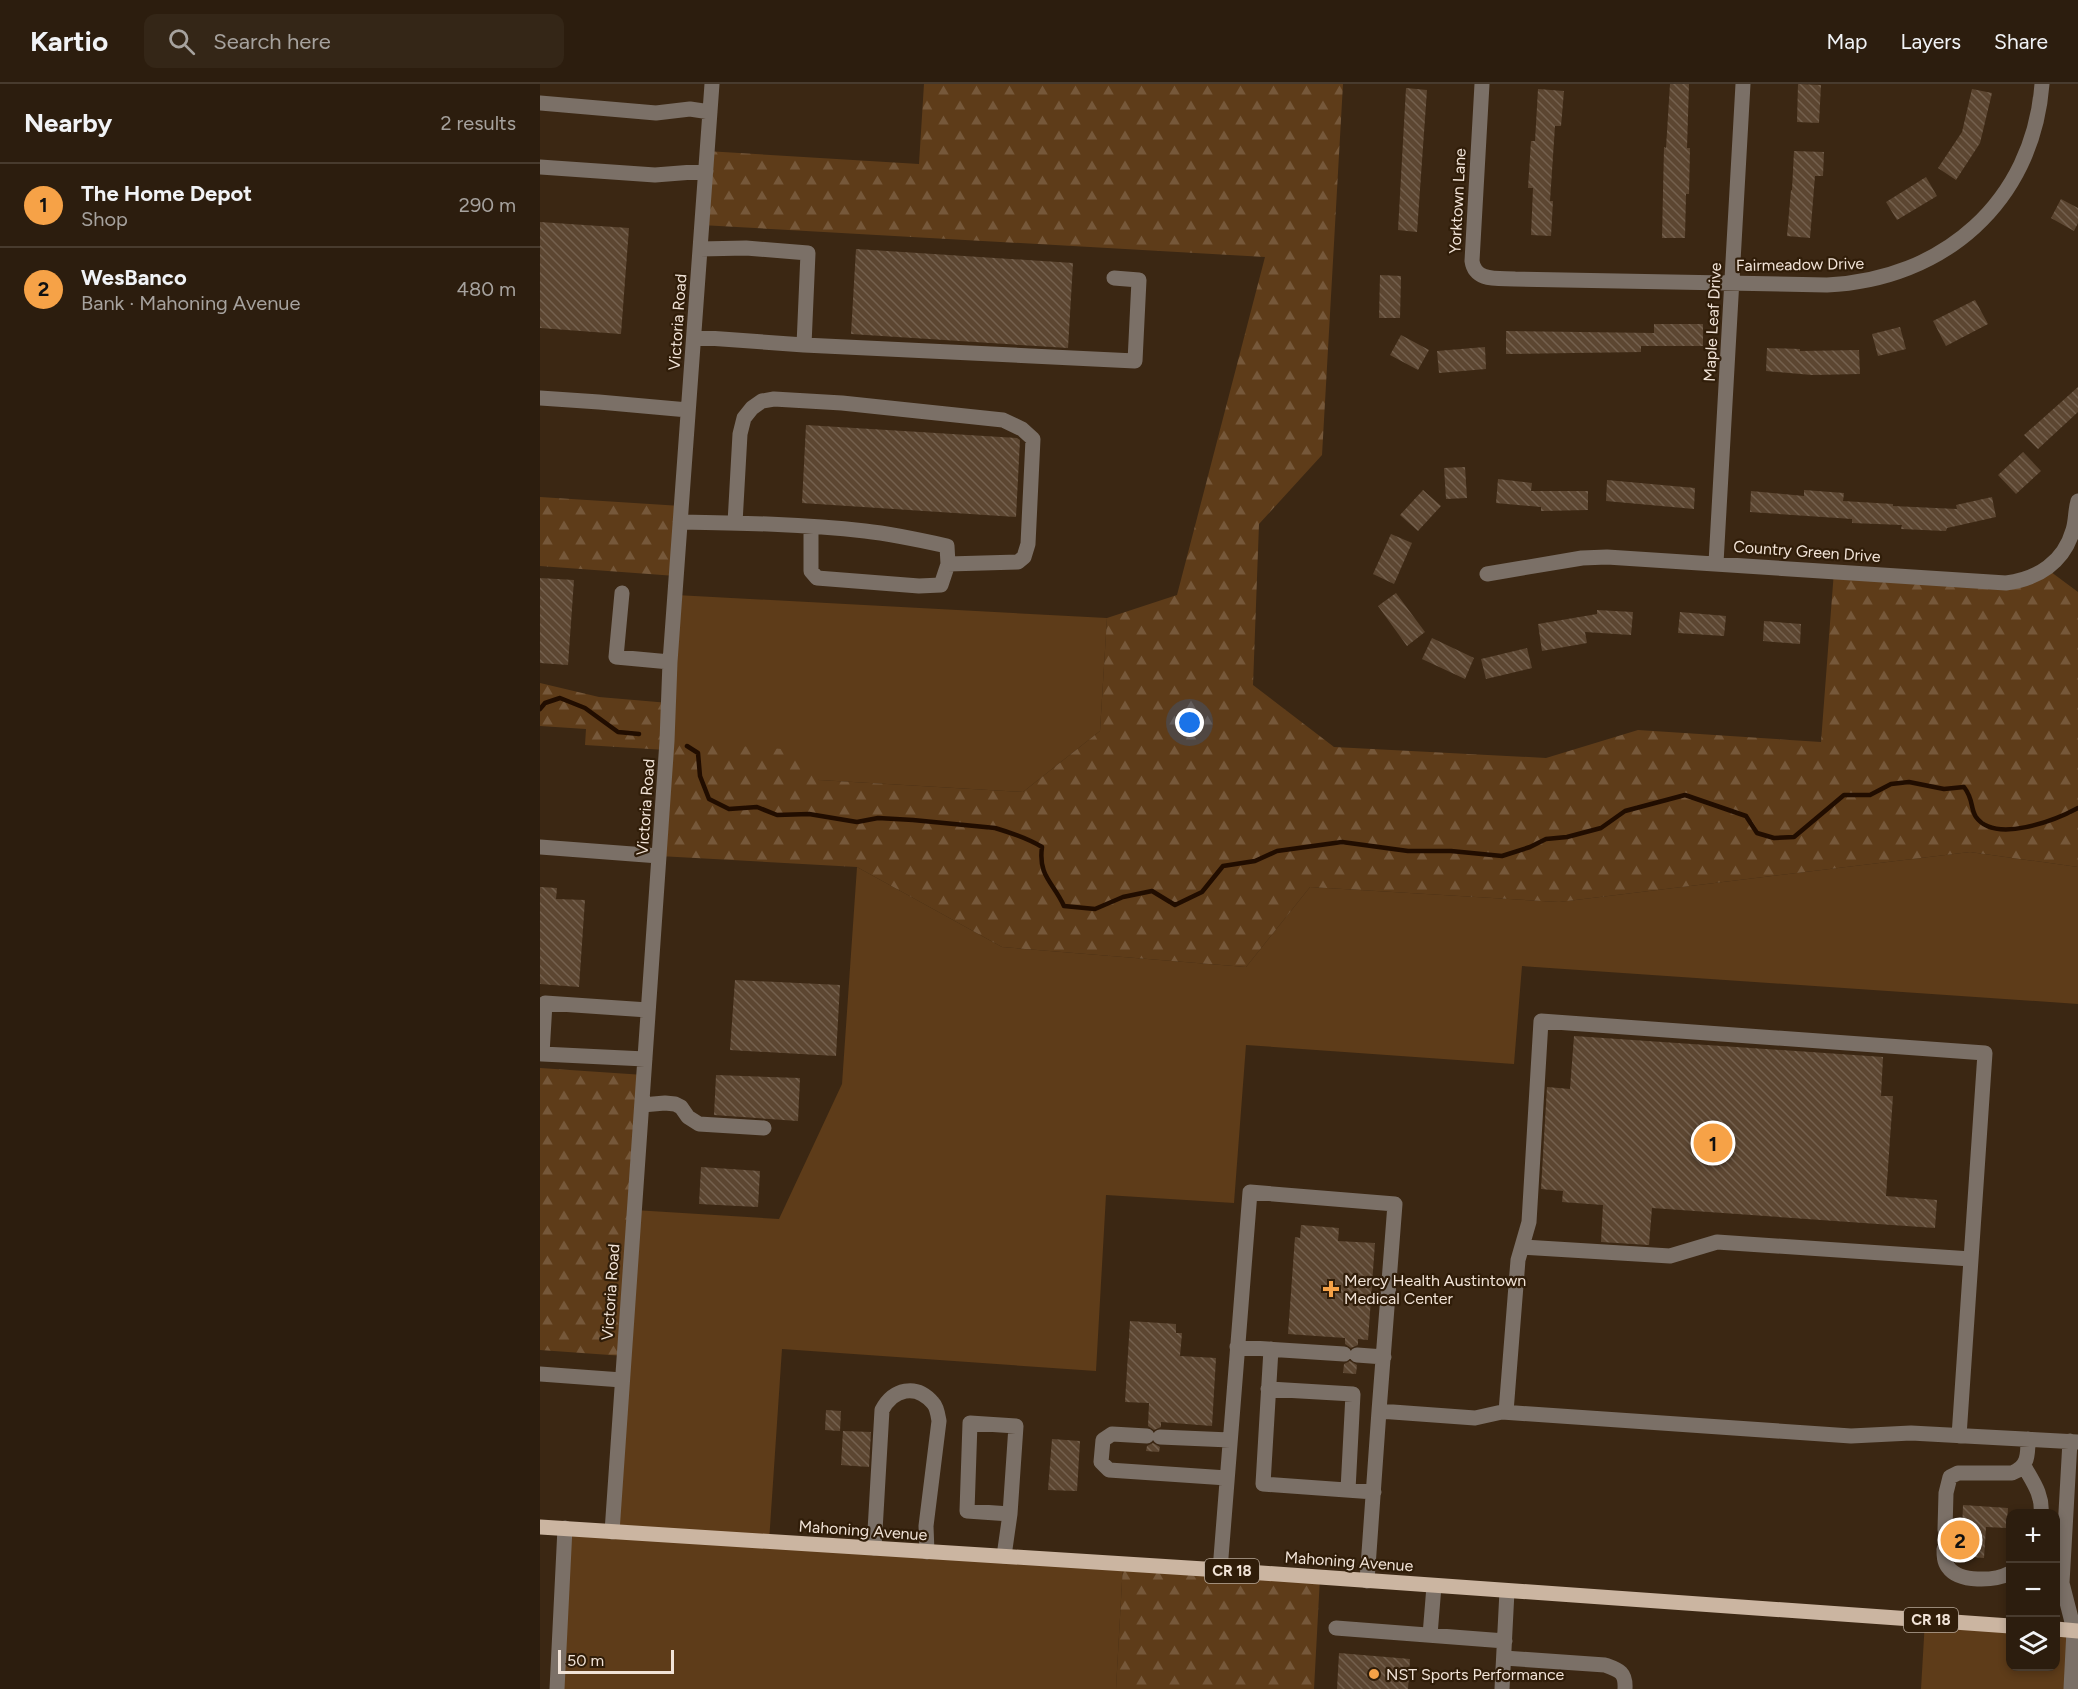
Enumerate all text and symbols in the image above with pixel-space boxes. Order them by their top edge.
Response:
search box [144,14,564,68]
text: Kartio [30,24,108,58]
icon: search [165,25,198,58]
text: Search here [213,28,331,55]
text: Map [1827,29,1867,54]
text: Layers [1900,29,1961,54]
text: Share [1994,29,2048,54]
text: Nearby [24,107,112,139]
text: 2 results [440,111,516,135]
street label: Yorktown Lane [1445,147,1470,254]
text: The Home Depot [81,180,252,207]
text: 1 [39,193,48,217]
text: 290 m [459,193,516,217]
text: Shop [81,207,128,231]
street label: Fairmeadow Drive [1736,254,1865,275]
street label: Maple Leaf Drive [1700,262,1725,382]
text: WesBanco [81,264,187,291]
street label: Victoria Road [665,273,690,371]
text: 2 [38,277,49,301]
text: 480 m [457,277,516,301]
text: Bank · Mahoning Avenue [81,291,300,315]
street label: Country Green Drive [1733,537,1881,566]
your location [1175,708,1204,737]
street label: Victoria Road [633,758,658,856]
pin: 1 [1694,1120,1732,1166]
street label: Victoria Road [598,1243,623,1341]
place label: Mercy Health Austintown Medical Center [1344,1271,1526,1308]
marker: Mercy Health Austintown Medical Center [1322,1280,1340,1298]
map controls [2006,1509,2060,1671]
button: + [2006,1509,2060,1563]
street label: Mahoning Avenue [798,1517,928,1544]
pin: 2 [1940,1518,1980,1562]
street label: Mahoning Avenue [1284,1548,1414,1575]
road number: CR 18 [1205,1559,1259,1583]
button: − [2006,1563,2060,1617]
road number: CR 18 [1904,1608,1958,1632]
button: layers [2006,1617,2060,1671]
scale bar [558,1647,674,1674]
text: 50 m [567,1651,604,1670]
place label: NST Sports Performance [1386,1665,1565,1684]
marker: NST Sports Performance [1367,1667,1381,1681]

